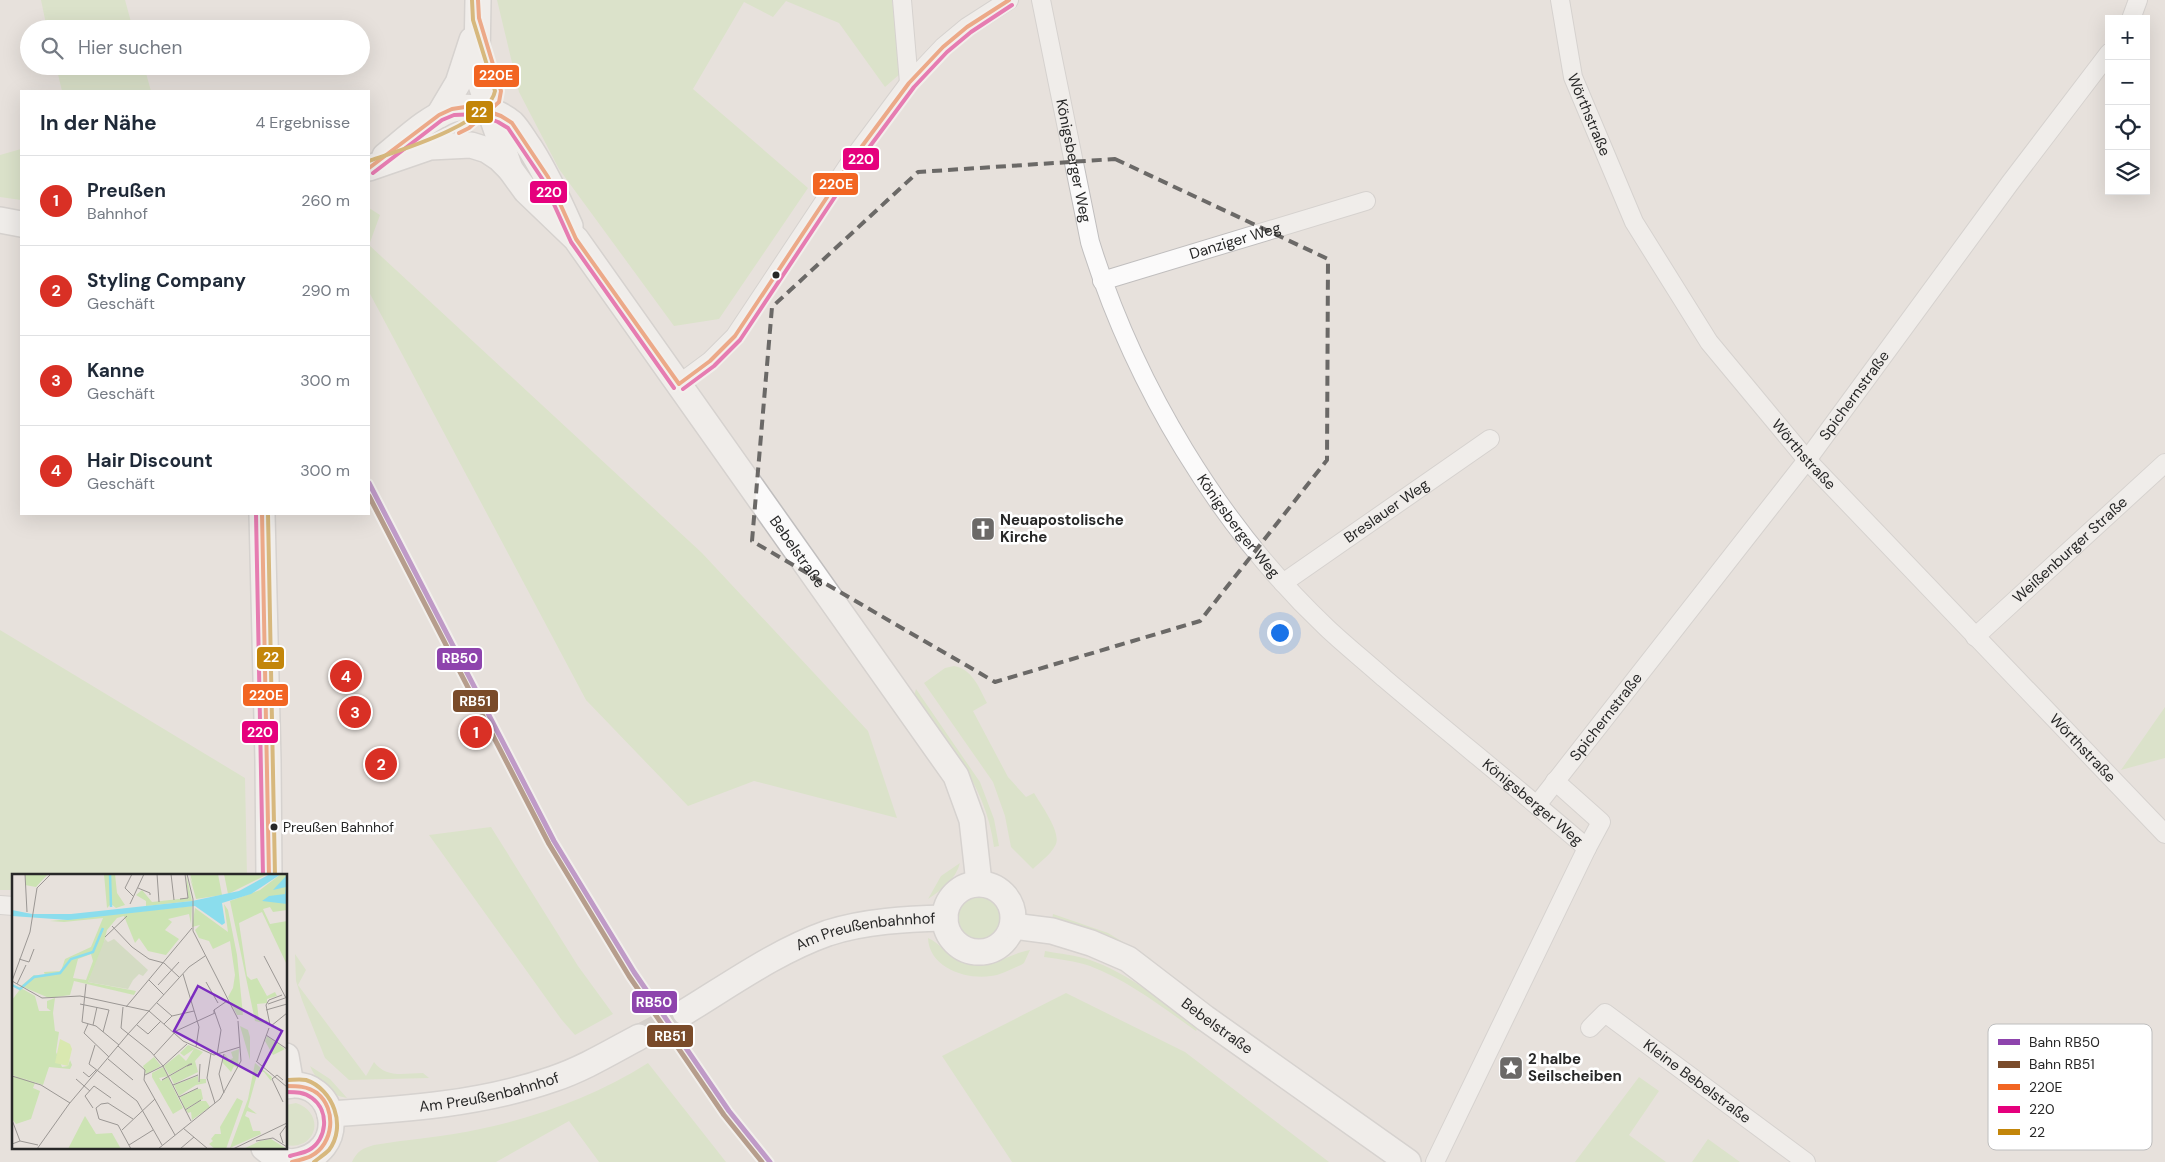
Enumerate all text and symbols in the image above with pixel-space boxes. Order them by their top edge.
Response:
map controls [2105,15,2150,195]
button: + [2105,15,2150,60]
search box [20,20,370,75]
icon: search [38,34,66,62]
text: Hier suchen [78,35,182,60]
button: − [2105,60,2150,105]
line badge: 220E [473,64,520,88]
text: 220E [479,66,513,84]
street label: Wörthstraße [1563,70,1615,159]
street label: Königsberger Weg [1051,97,1096,224]
line badge: 22 [465,100,494,124]
text: 22 [471,103,487,121]
button: locate [2105,105,2150,150]
text: In der Nähe [40,109,157,137]
text: 4 Ergebnisse [255,112,350,133]
line badge: 220 [842,147,880,171]
text: 220 [848,150,874,168]
button: layers [2105,150,2150,195]
line badge: 220E [812,172,859,196]
text: 220E [819,175,853,193]
text: Preußen [87,178,166,203]
line badge: 220 [529,180,568,204]
text: 220 [536,183,562,201]
text: 1 [53,190,59,211]
text: 260 m [301,190,350,211]
text: Bahnhof [87,203,148,224]
street label: Danziger Weg [1187,217,1283,264]
text: Styling Company [87,268,246,293]
unlabelled marker [771,270,781,280]
text: 2 [51,280,61,301]
text: 290 m [301,280,350,301]
text: Geschäft [87,293,155,314]
street label: Spichernstraße [1815,347,1894,445]
text: Kanne [87,358,145,383]
text: 3 [51,370,61,391]
text: 300 m [300,370,350,391]
text: Geschäft [87,383,155,404]
street label: Wörthstraße [1767,415,1840,494]
text: Hair Discount [87,448,213,473]
text: 4 [51,460,61,481]
text: 300 m [300,460,350,481]
street label: Königsberger Weg [1192,470,1284,582]
text: Geschäft [87,473,155,494]
street label: Breslauer Weg [1340,475,1433,548]
street label: Weißenburger Straße [2008,492,2132,608]
place label: Neuapostolische Kirche [1000,510,1124,547]
street label: Bebelstraße [765,512,830,592]
church icon: Neuapostolische Kirche [970,516,996,542]
your location [1267,620,1293,646]
line badge: 22 [256,646,285,670]
line badge: RB50 [436,647,483,671]
text: 22 [263,648,279,666]
text: RB50 [442,649,478,667]
pin: 4 [330,657,362,695]
street label: Spichernstraße [1565,669,1647,765]
line badge: 220E [242,683,289,707]
text: 220E [249,686,283,704]
line badge: RB51 [452,689,499,713]
text: RB51 [459,692,491,710]
pin: 3 [339,693,371,731]
street label: Wörthstraße [2045,709,2120,787]
pin: 1 [460,713,492,751]
line badge: 220 [241,720,279,744]
text: 220 [247,723,273,741]
pin: 2 [365,745,397,783]
street label: Königsberger Weg [1478,754,1587,850]
place label: Preußen Bahnhof [283,818,394,836]
marker: Preußen Bahnhof [269,822,279,832]
inset map [12,874,288,1150]
street label: Am Preußenbahnhof [792,908,936,955]
line badge: RB50 [631,990,678,1014]
text: RB50 [636,993,672,1011]
street label: Bebelstraße [1177,993,1257,1059]
line badge: RB51 [646,1024,694,1048]
legend [1988,1024,2152,1150]
text: RB51 [654,1027,686,1045]
text: Bahn RB50 [2029,1033,2100,1051]
street label: Kleine Bebelstraße [1639,1035,1755,1128]
place label: 2 halbe Seilscheiben [1528,1049,1622,1086]
place icon: 2 halbe Seilscheiben [1498,1055,1524,1081]
text: Bahn RB51 [2029,1055,2095,1073]
street label: Am Preußenbahnhof [418,1068,562,1117]
text: 220E [2029,1078,2063,1096]
text: 220 [2029,1100,2055,1118]
text: 22 [2029,1123,2045,1141]

